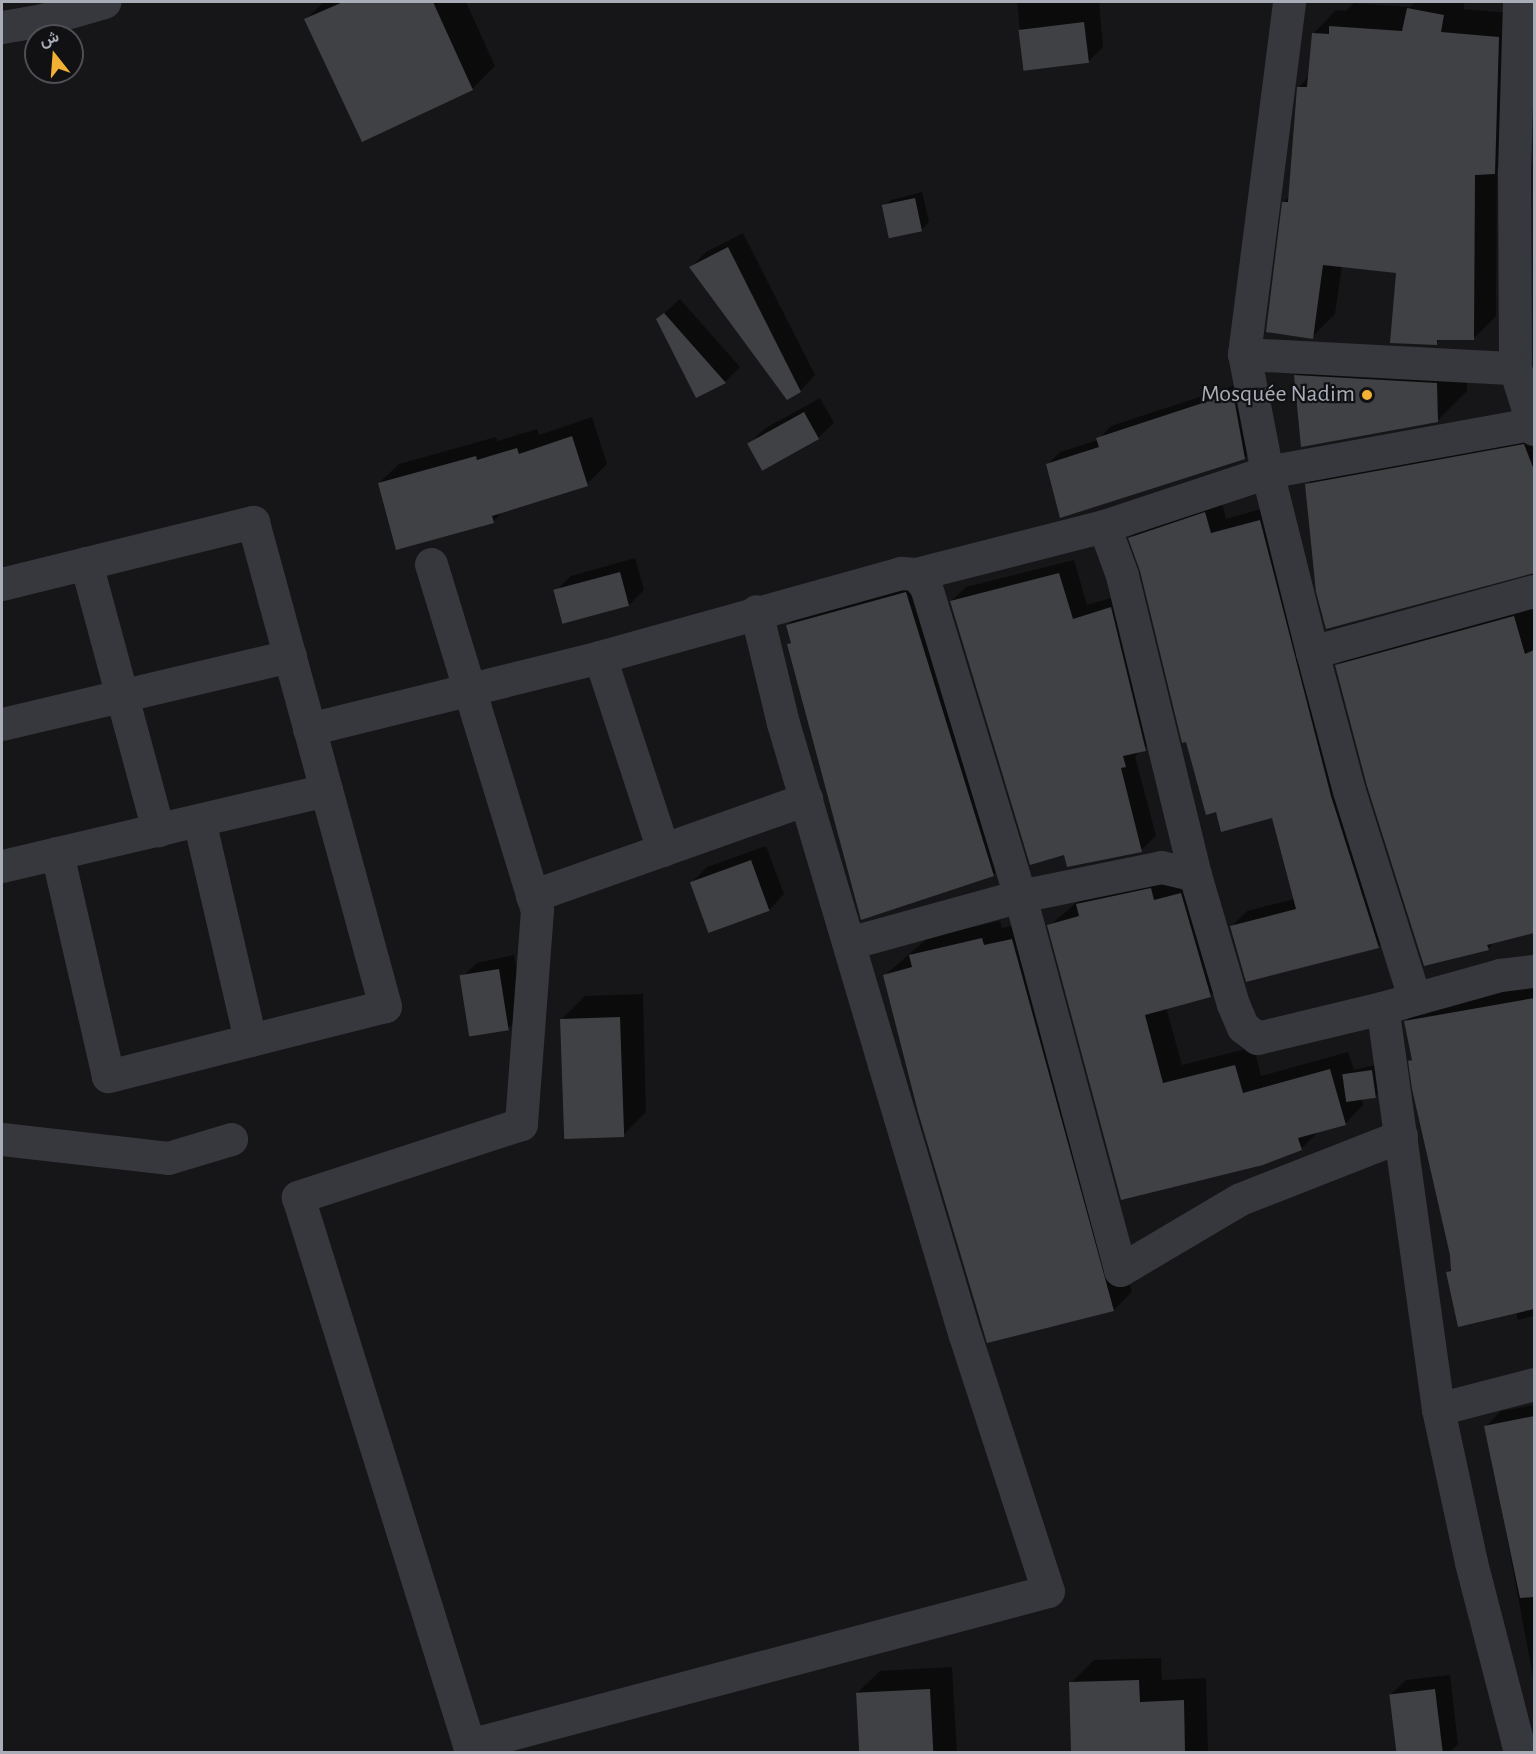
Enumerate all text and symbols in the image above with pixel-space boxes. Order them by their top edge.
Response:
north arrow [24,24,84,84]
text: ش [38,28,61,49]
place label: Mosquée Nadim [1201,381,1355,409]
marker: Mosquée Nadim [1360,388,1374,402]

